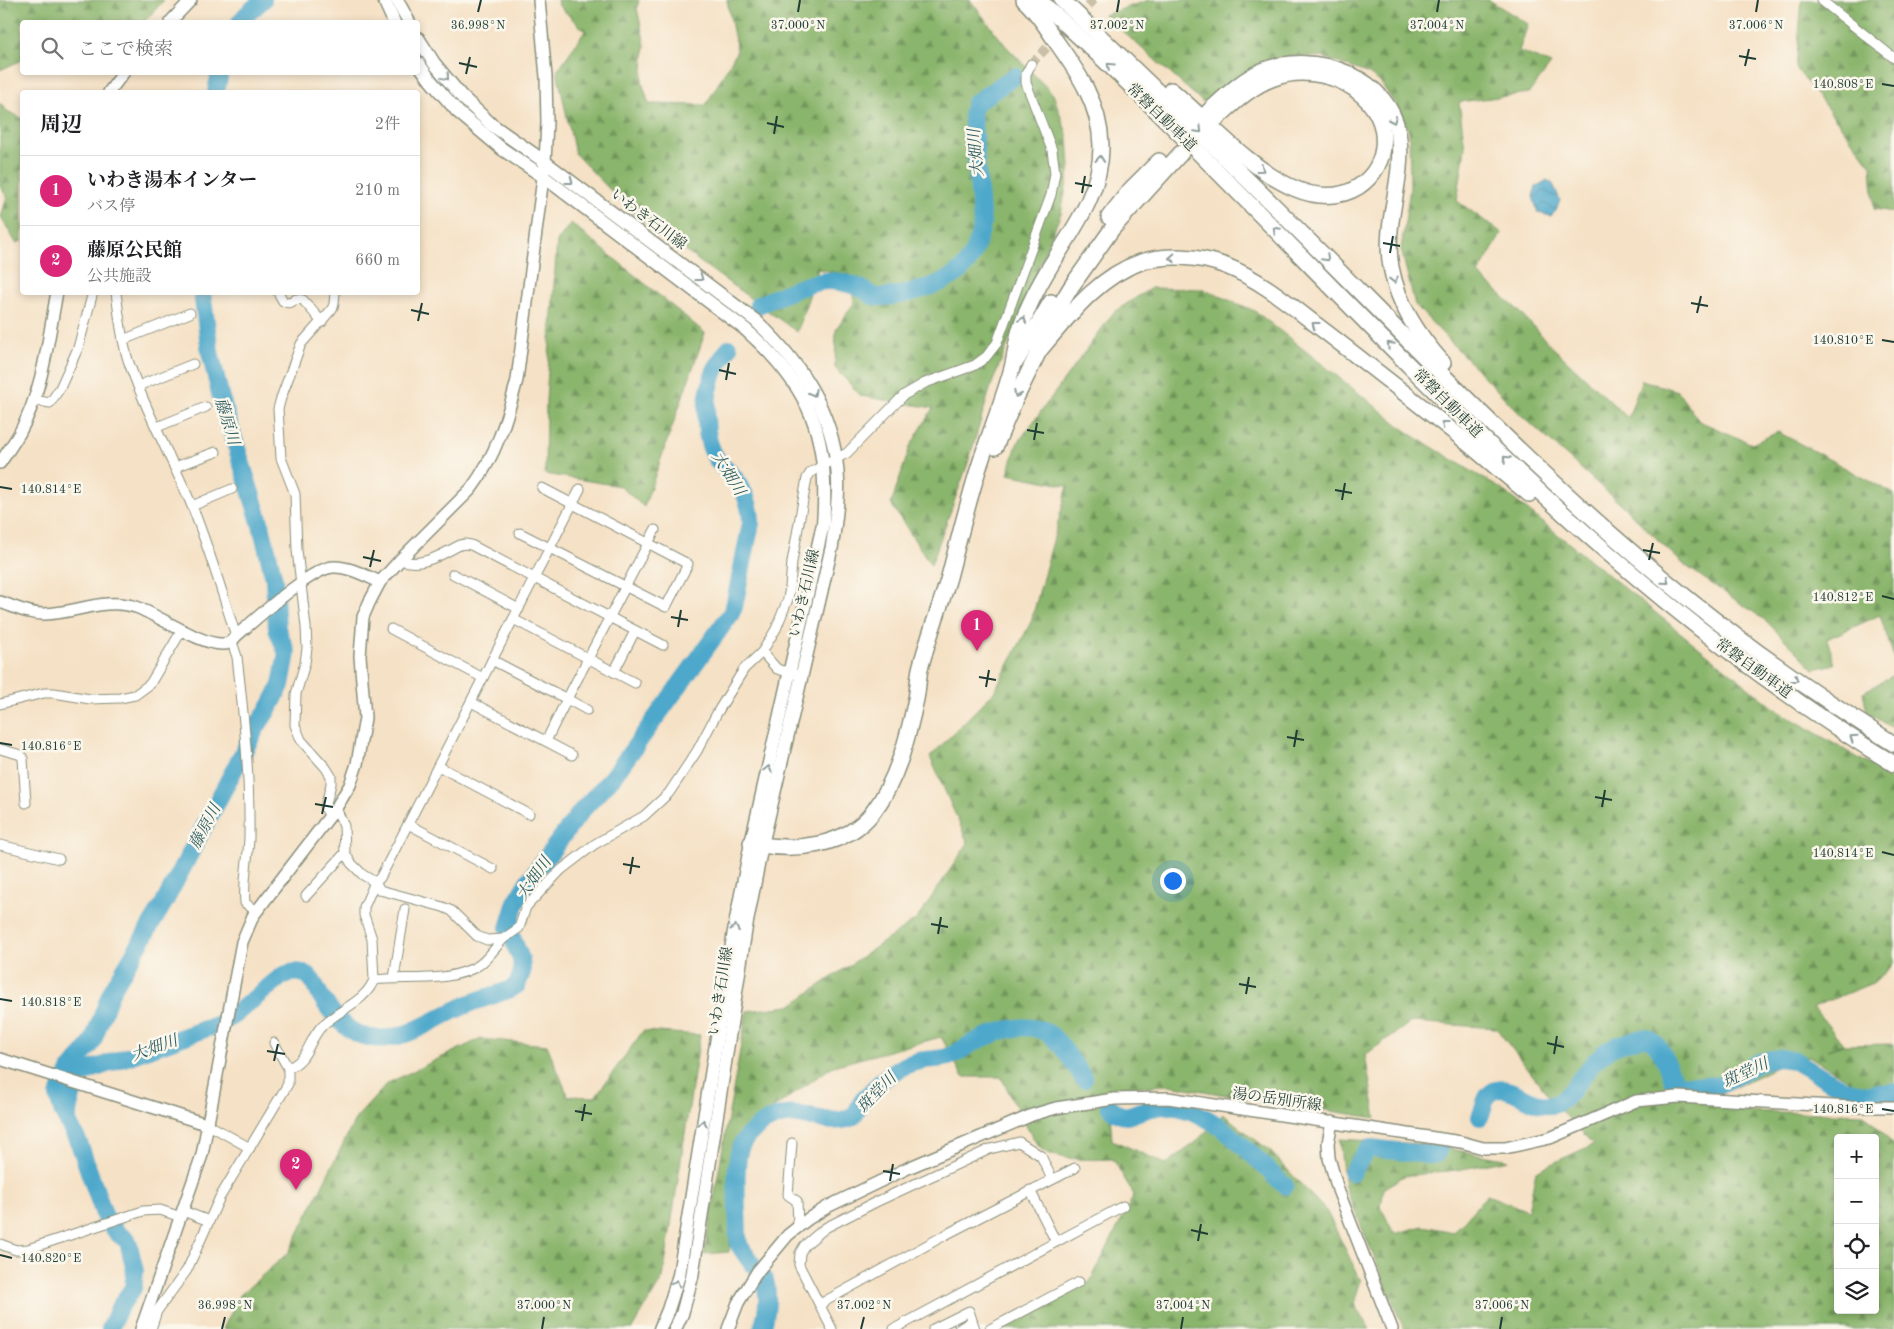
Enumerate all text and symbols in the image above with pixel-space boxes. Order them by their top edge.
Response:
search box [20,20,420,75]
text: 36.998°N [451,20,505,32]
text: 37.000°N [771,20,825,32]
text: 37.002°N [1090,20,1144,32]
text: 37.004°N [1410,20,1464,32]
text: 37.006°N [1729,20,1783,32]
icon: search [38,34,66,62]
text: ここで検索 [78,41,173,60]
one-way arrow [1107,63,1116,72]
one-way arrow [440,71,449,80]
text: 140.808°E [1813,79,1873,91]
street label: 常磐自動車道 [1123,80,1200,155]
text: 周辺 [40,115,82,136]
one-way arrow [1387,115,1398,124]
text: 2件 [375,117,400,133]
one-way arrow [1193,125,1202,134]
water label: 大畑川 [965,126,987,178]
one-way arrow [1094,155,1105,163]
one-way arrow [1255,163,1265,172]
text: いわき湯本インター [87,172,257,191]
one-way arrow [564,175,573,183]
text: 1 [51,183,61,199]
text: 210 m [355,183,400,199]
street label: いわき石川線 [608,186,690,253]
text: バス停 [87,199,135,215]
one-way arrow [1273,227,1282,236]
text: 藤原公民館 [87,242,182,261]
one-way arrow [1168,252,1176,263]
one-way arrow [1320,252,1329,261]
text: 2 [51,253,61,269]
text: 660 m [355,253,400,269]
text: 公共施設 [87,269,151,285]
one-way arrow [694,273,703,281]
one-way arrow [1388,276,1399,285]
one-way arrow [1017,316,1027,325]
one-way arrow [1312,321,1321,330]
text: 140.810°E [1813,335,1873,347]
one-way arrow [1387,342,1396,351]
street label: 常磐自動車道 [1410,366,1485,441]
one-way arrow [807,387,817,396]
one-way arrow [1013,389,1023,398]
water label: 藤原川 [211,396,243,449]
one-way arrow [1441,422,1450,430]
water label: 大畑川 [708,448,750,500]
one-way arrow [1502,456,1511,465]
text: 140.814°E [21,484,81,496]
street label: いわき石川線 [786,547,823,639]
one-way arrow [1660,575,1669,583]
text: 140.812°E [1813,592,1873,604]
pin: 1 [961,610,993,651]
street label: 常磐自動車道 [1712,635,1795,702]
one-way arrow [1789,673,1799,682]
one-way arrow [1849,735,1859,744]
text: 140.816°E [21,741,81,753]
one-way arrow [762,765,773,774]
water label: 藤原川 [186,799,225,852]
text: 140.814°E [1813,848,1873,860]
water label: 大畑川 [513,852,556,903]
your location [1160,868,1186,894]
one-way arrow [729,924,739,933]
street label: いわき石川線 [705,945,736,1037]
text: 140.818°E [21,997,81,1009]
water label: 大畑川 [129,1031,182,1065]
water label: 斑堂川 [1720,1054,1773,1091]
water label: 斑堂川 [854,1068,901,1116]
street label: 湯の岳別所線 [1231,1085,1323,1114]
text: 140.816°E [1813,1104,1873,1116]
one-way arrow [698,1119,708,1128]
map controls [1834,1134,1879,1314]
button: + [1834,1134,1879,1179]
pin: 2 [280,1149,312,1190]
button: − [1834,1179,1879,1224]
button: locate [1834,1224,1879,1269]
text: 140.820°E [21,1253,81,1265]
button: layers [1834,1269,1879,1314]
one-way arrow [671,1280,681,1288]
text: 36.998°N [198,1300,252,1312]
text: 37.000°N [517,1300,571,1312]
text: 37.002°N [837,1300,891,1312]
text: 37.004°N [1156,1300,1210,1312]
text: 37.006°N [1475,1300,1529,1312]

